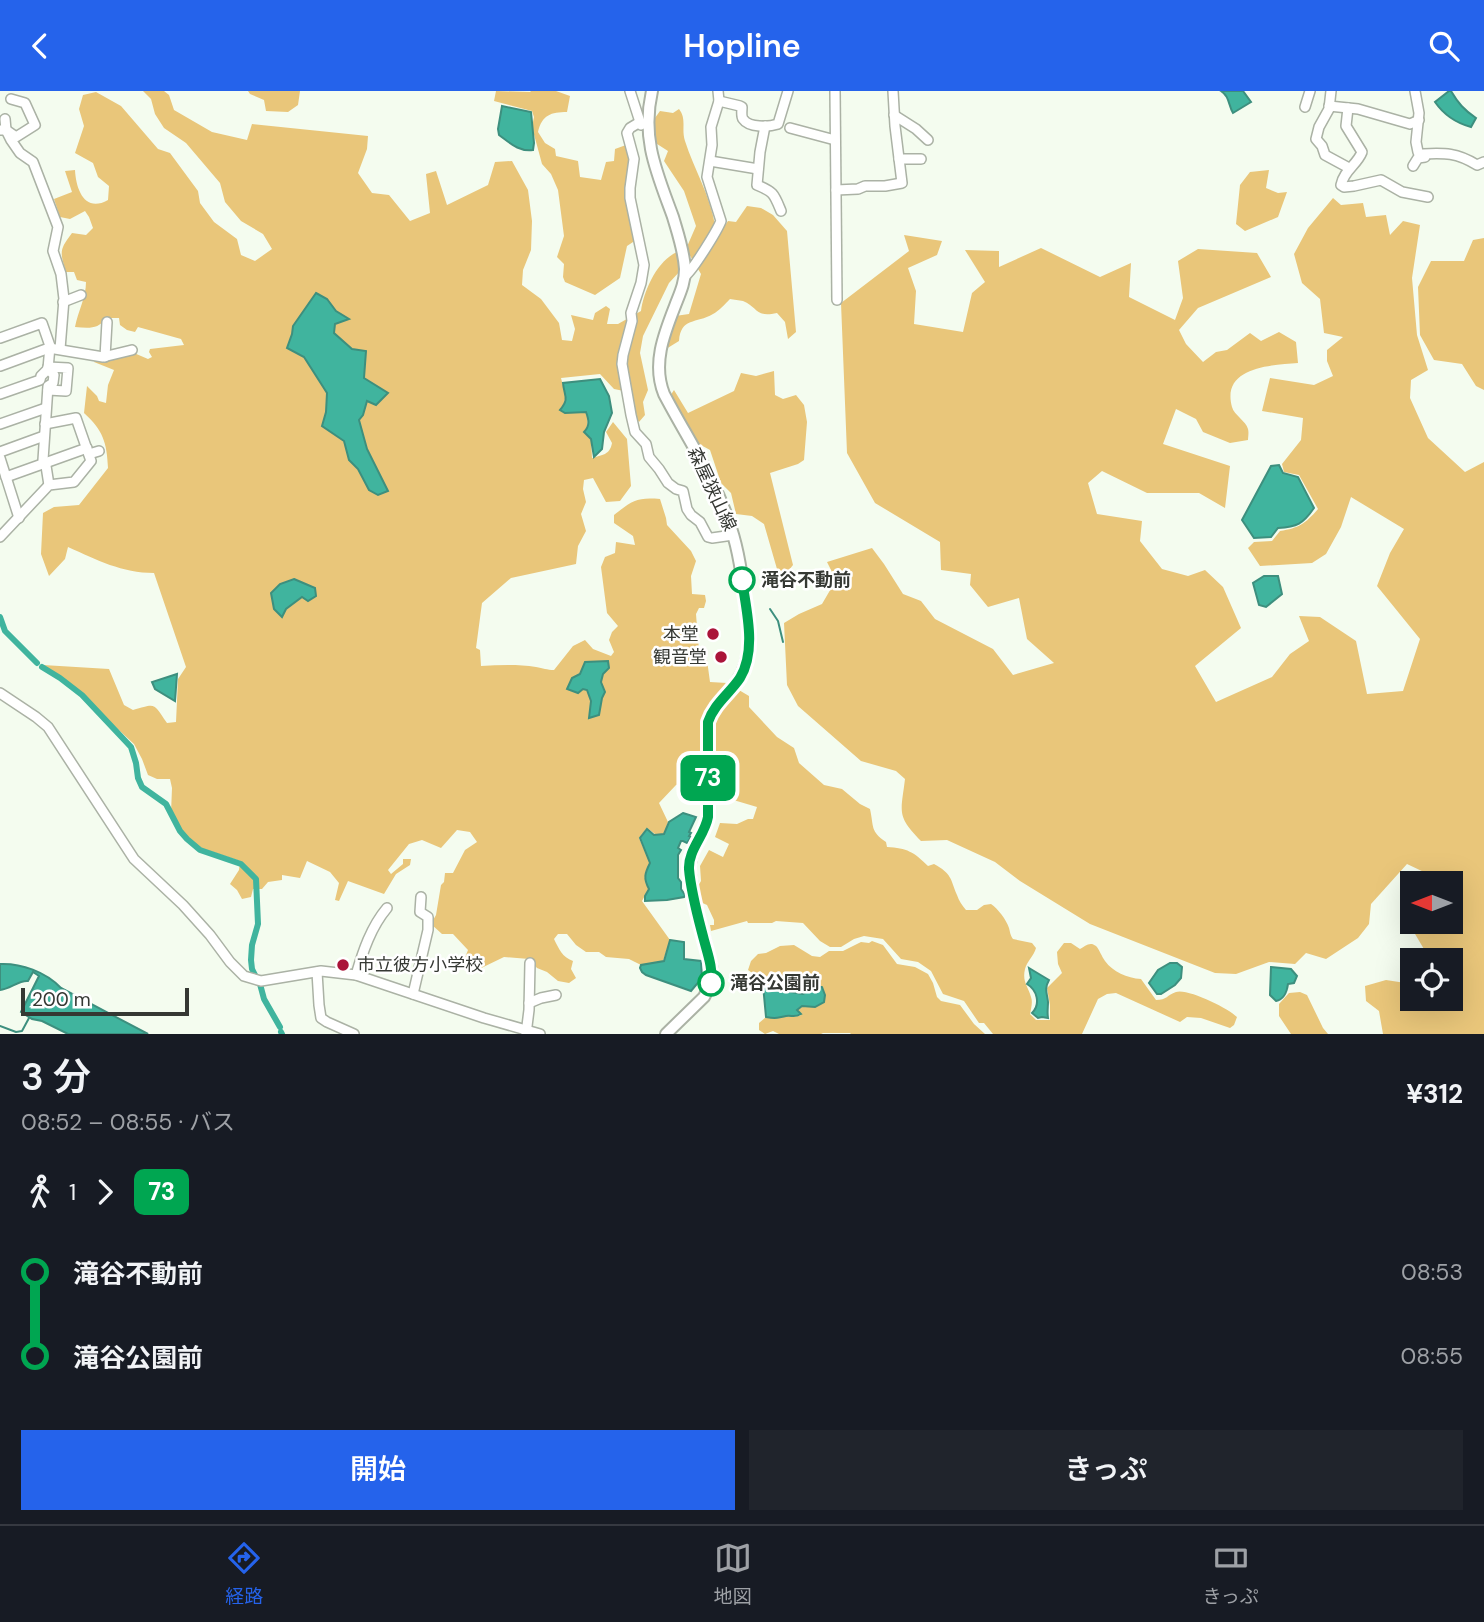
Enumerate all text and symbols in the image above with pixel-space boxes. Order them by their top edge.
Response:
text: Hopline [683,25,801,67]
icon: back [21,27,59,65]
icon: search [1425,27,1463,65]
street label: 森屋狭山線 [682,443,742,535]
marker: 滝谷不動前 [729,567,755,593]
place label: 滝谷不動前 [761,568,851,592]
place label: 本堂 [663,622,699,646]
marker: 本堂 [705,626,721,642]
place label: 観音堂 [653,645,707,669]
marker: 観音堂 [713,649,729,665]
line badge: 73 [676,755,740,801]
text: 73 [694,762,722,793]
north arrow [1400,871,1463,935]
map controls [1400,871,1463,1011]
button: locate [1400,948,1463,1011]
place label: 市立彼方小学校 [357,953,483,977]
marker: 市立彼方小学校 [335,957,351,973]
marker: 滝谷公園前 [698,970,724,996]
place label: 滝谷公園前 [730,971,820,995]
scale bar [21,985,189,1017]
text: 200 m [32,987,91,1012]
text: 3 分 [21,1052,91,1102]
text: ¥312 [1406,1077,1463,1111]
text: 08:52 – 08:55 · バス [21,1107,235,1137]
icon: walk [21,1173,59,1211]
icon: forward [86,1173,124,1211]
text: 73 [148,1176,175,1207]
text: 1 [69,1177,76,1207]
text: 滝谷不動前 [73,1257,203,1291]
text: 08:53 [1401,1257,1463,1287]
text: 滝谷公園前 [73,1341,203,1375]
text: 08:55 [1401,1341,1463,1371]
button: 開始 [21,1430,735,1510]
button: きっぷ [749,1430,1463,1510]
tab: 経路 [225,1539,263,1609]
tab: 地図 [714,1539,752,1609]
tab: きっぷ [1202,1539,1259,1609]

